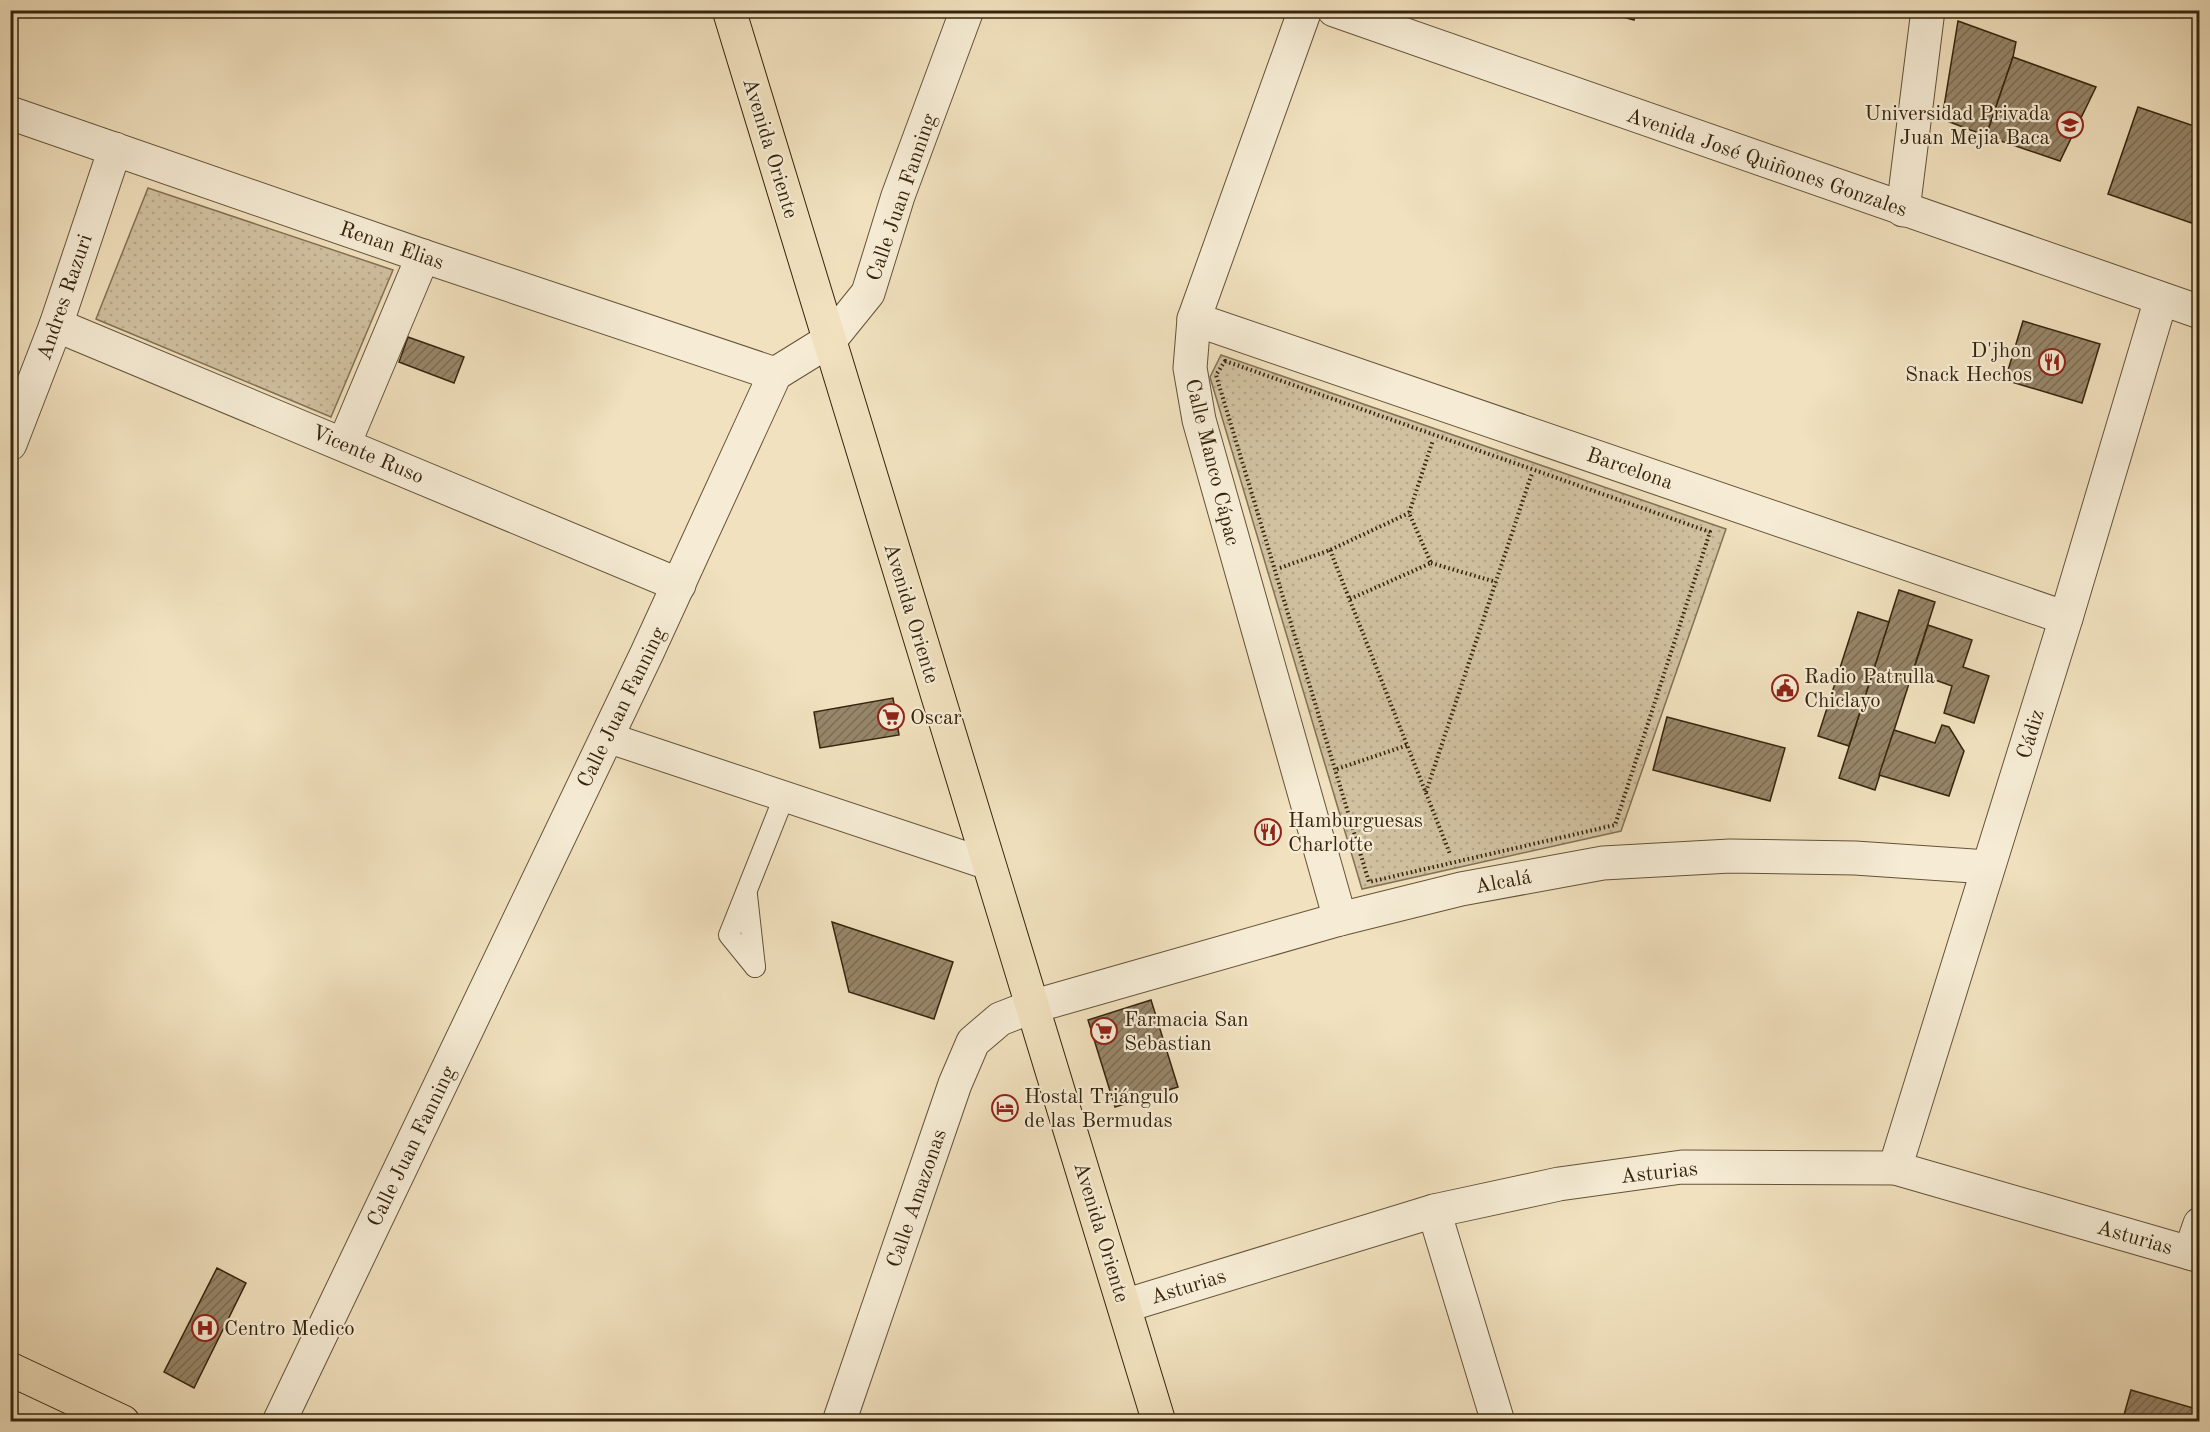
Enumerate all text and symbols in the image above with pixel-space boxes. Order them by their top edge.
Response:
street label: Avenida Oriente [738,76,801,221]
place label: Universidad Privada Juan Mejia Baca [1865,104,2050,149]
street label: Avenida José Quiñones Gonzales [1623,105,1910,221]
street label: Calle Juan Fanning [864,110,941,284]
school or university icon: Universidad Privada Juan Mejia Baca [2055,110,2085,140]
street label: Renan Elias [337,219,446,274]
street label: Andres Razuri [34,232,97,363]
place label: D'jhon Snack Hechos [1905,341,2032,386]
restaurant icon: D'jhon Snack Hechos [2037,347,2067,377]
street label: Calle Manco Cápac [1181,377,1242,548]
street label: Vicente Ruso [308,422,427,488]
street label: Barcelona [1584,445,1676,494]
street label: Avenida Oriente [879,541,942,686]
street label: Calle Juan Fanning [574,623,671,791]
place label: Radio Patrulla Chiclayo [1804,667,1935,712]
public building icon: Radio Patrulla Chiclayo [1770,673,1800,703]
supermarket icon: Oscar [876,702,906,732]
street label: Cádiz [2014,707,2049,762]
place label: Oscar [910,708,962,729]
place label: Hamburguesas Charlotte [1288,811,1423,856]
restaurant icon: Hamburguesas Charlotte [1253,817,1283,847]
street label: Alcalá [1473,867,1533,898]
place label: Farmacia San Sebastian [1124,1010,1249,1055]
supermarket icon: Farmacia San Sebastian [1089,1016,1119,1046]
street label: Calle Juan Fanning [364,1062,461,1230]
place label: Hostal Triángulo de las Bermudas [1024,1087,1179,1132]
hotel icon: Hostal Triángulo de las Bermudas [990,1093,1020,1123]
street label: Calle Amazonas [884,1127,951,1270]
street label: Asturias [1620,1159,1699,1188]
street label: Avenida Oriente [1069,1160,1132,1305]
street label: Asturias [2094,1218,2175,1259]
street label: Asturias [1148,1266,1229,1309]
hospital icon: Centro Medico [190,1313,220,1343]
place label: Centro Medico [224,1319,355,1340]

